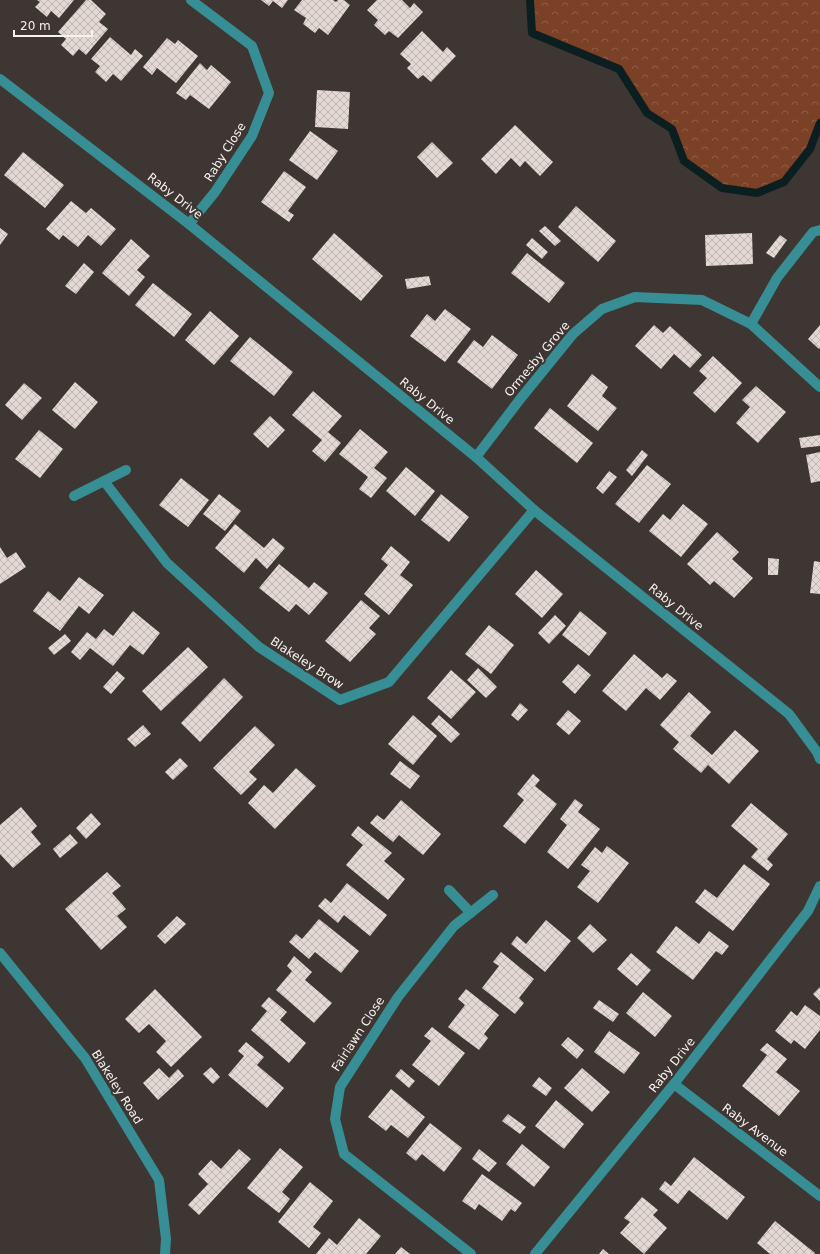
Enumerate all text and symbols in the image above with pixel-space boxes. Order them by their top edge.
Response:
scale bar [14,12,92,38]
text: 20 m [20,19,51,33]
street label: Raby Close [201,120,249,184]
street label: Raby Drive [145,170,205,222]
street label: Ormesby Grove [501,319,573,399]
street label: Raby Drive [397,375,457,427]
street label: Raby Drive [646,581,706,633]
street label: Blakeley Brow [268,634,346,692]
street label: Fairlawn Close [329,994,387,1074]
street label: Raby Drive [646,1035,698,1095]
street label: Blakeley Road [89,1047,145,1127]
street label: Raby Avenue [719,1101,791,1159]

